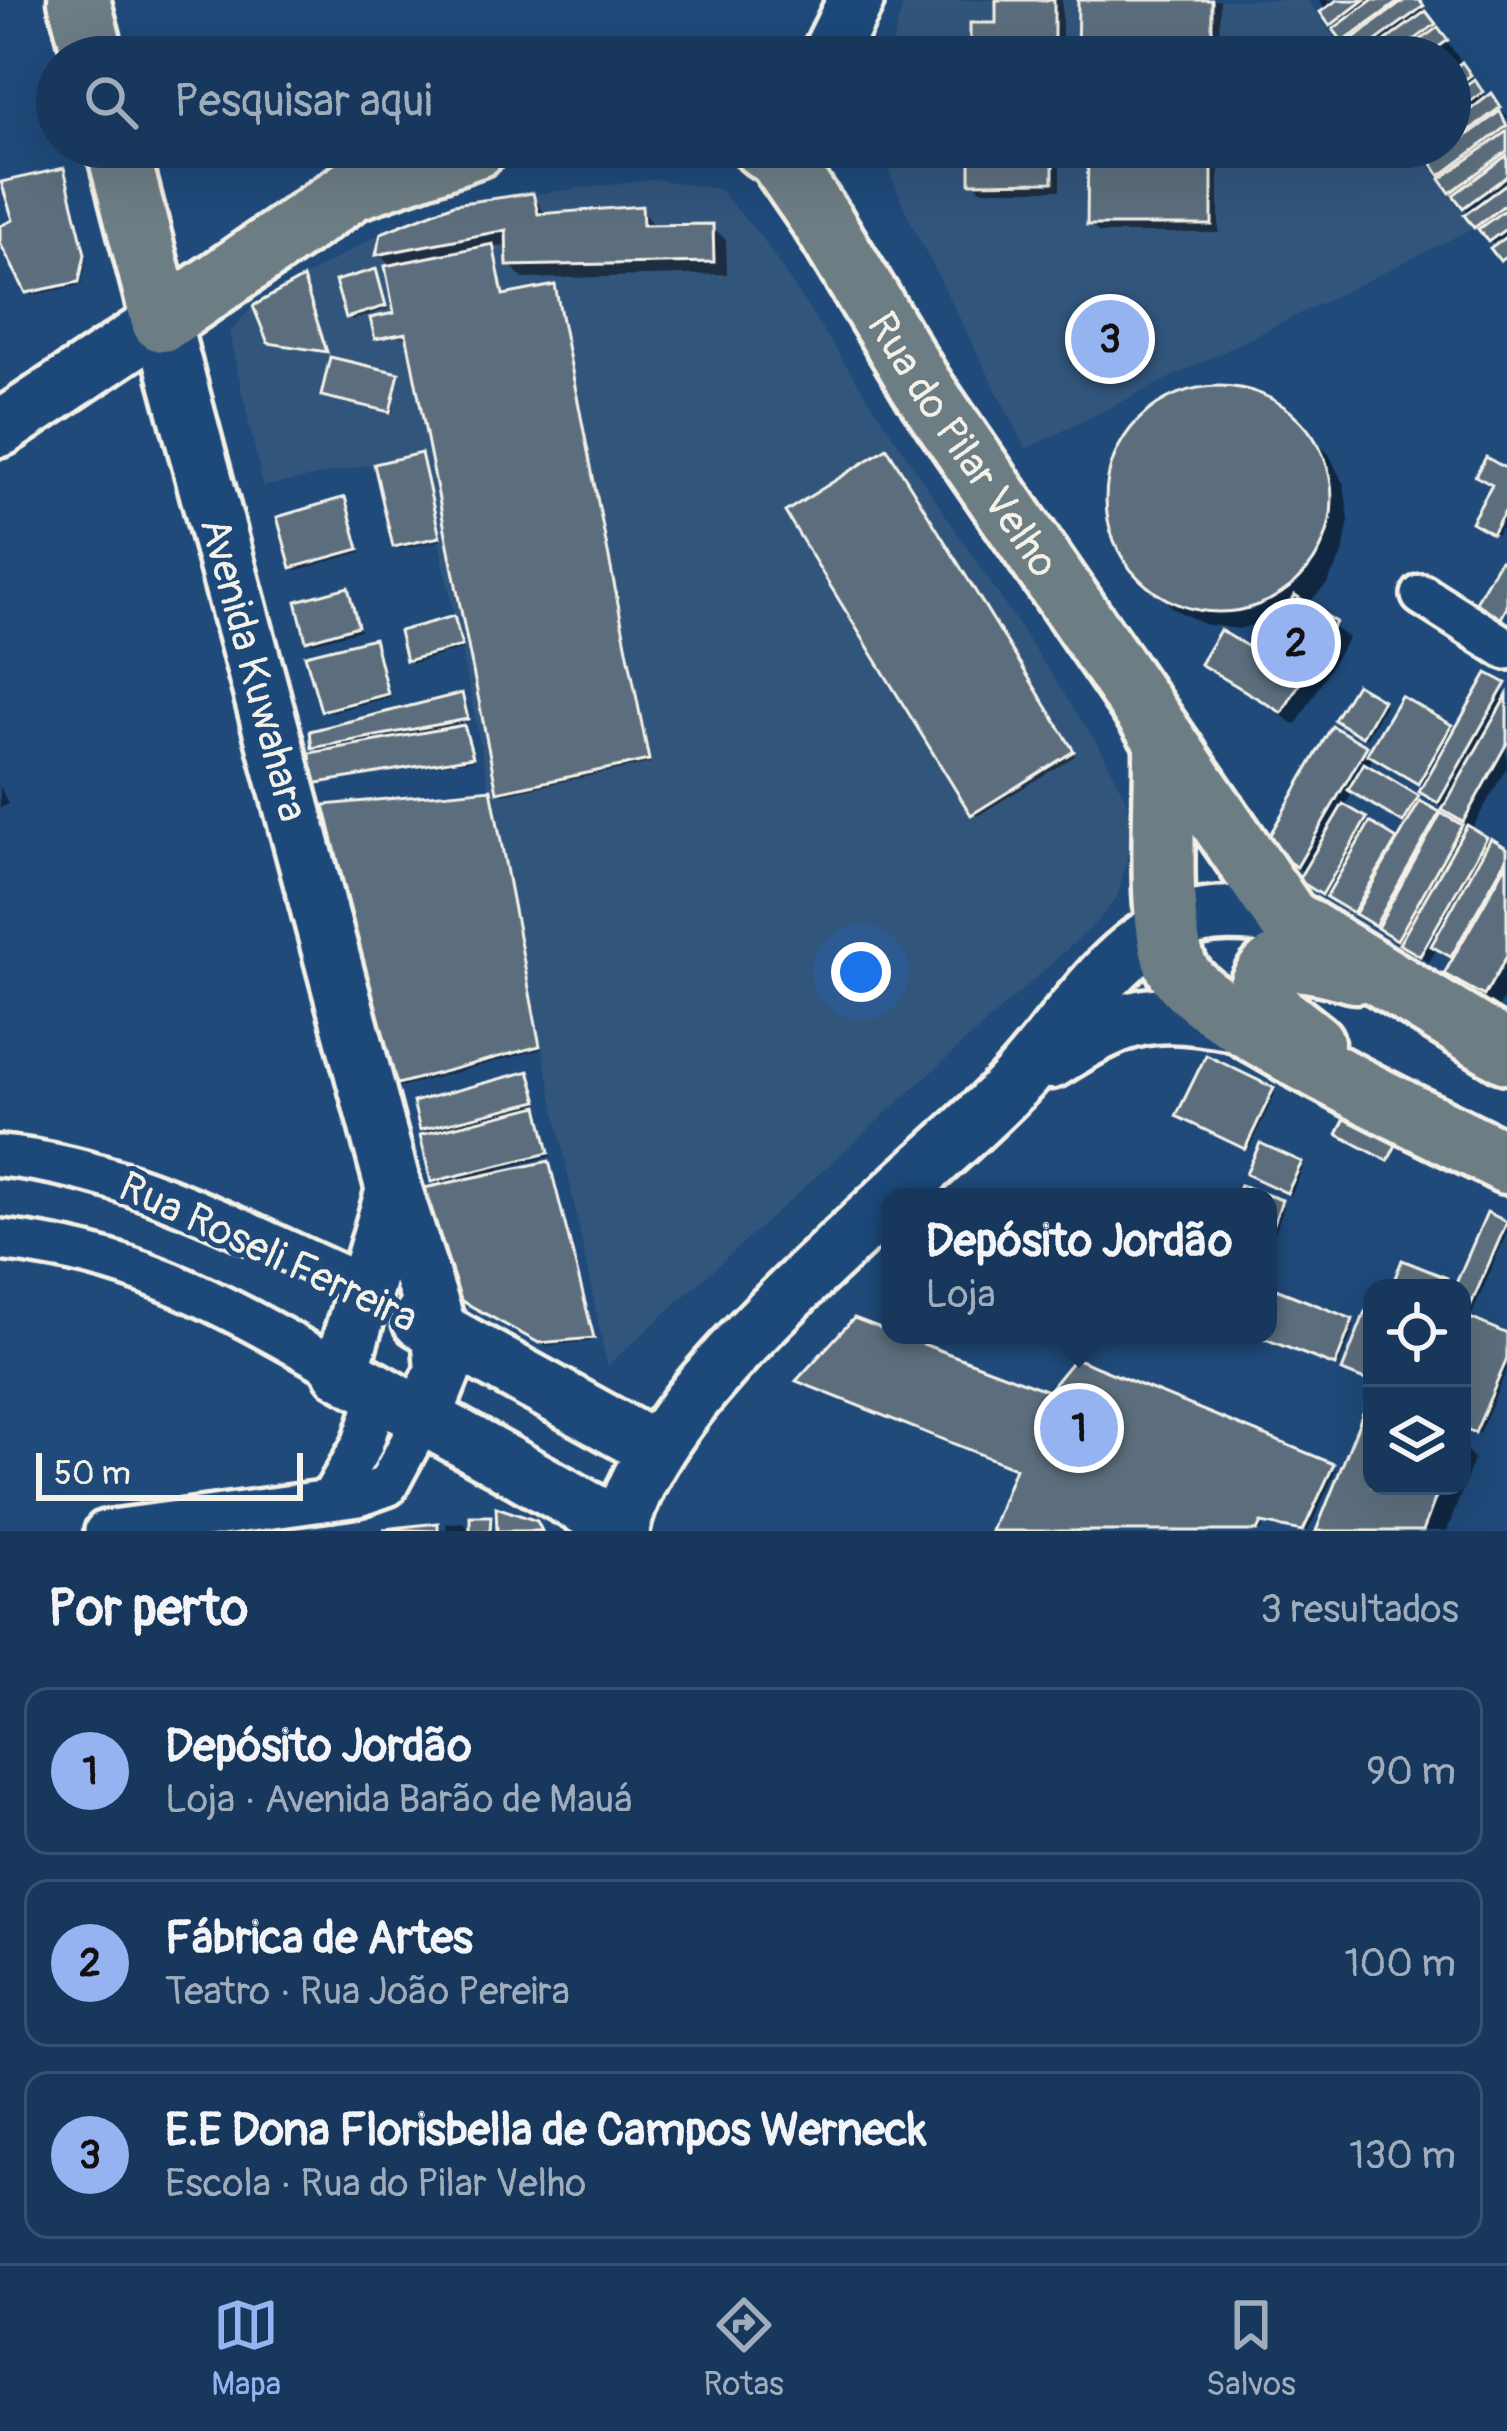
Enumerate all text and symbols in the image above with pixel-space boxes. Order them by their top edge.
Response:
search box [36,36,1471,168]
icon: search [78,69,144,135]
text: Pesquisar aqui [174,74,432,130]
pin: 3 [1071,294,1149,384]
street label: Rua do Pilar Velho [855,303,1069,588]
street label: Avenida Kuwahara [188,512,318,827]
pin: 2 [1257,598,1335,688]
your location [831,942,891,1002]
street label: Rua Roseli Ferreira [111,1161,426,1345]
popup [881,1188,1277,1344]
text: Depósito Jordão [926,1214,1232,1270]
text: Loja [926,1270,996,1319]
map controls [1363,1279,1471,1495]
button: locate [1363,1279,1471,1387]
pin: 1 [1040,1383,1118,1473]
button: layers [1363,1387,1471,1495]
scale bar [36,1447,303,1500]
text: 50 m [54,1453,131,1494]
text: Por perto [48,1577,248,1641]
text: 3 resultados [1260,1585,1459,1634]
text: Depósito Jordão [165,1719,472,1775]
text: 1 [82,1747,98,1796]
text: 90 m [1366,1747,1456,1796]
text: Loja · Avenida Barão de Mauá [165,1775,632,1824]
text: Fábrica de Artes [165,1911,473,1967]
text: 2 [79,1939,101,1988]
text: 100 m [1344,1939,1456,1988]
text: Teatro · Rua João Pereira [165,1967,570,2016]
text: E.E Dona Florisbella de Campos Werneck [165,2103,926,2159]
text: 3 [79,2131,101,2180]
text: 130 m [1349,2131,1456,2180]
text: Escola · Rua do Pilar Velho [165,2159,586,2208]
tab: Mapa [211,2292,281,2405]
tab: Rotas [704,2292,784,2405]
tab: Salvos [1206,2292,1296,2405]

